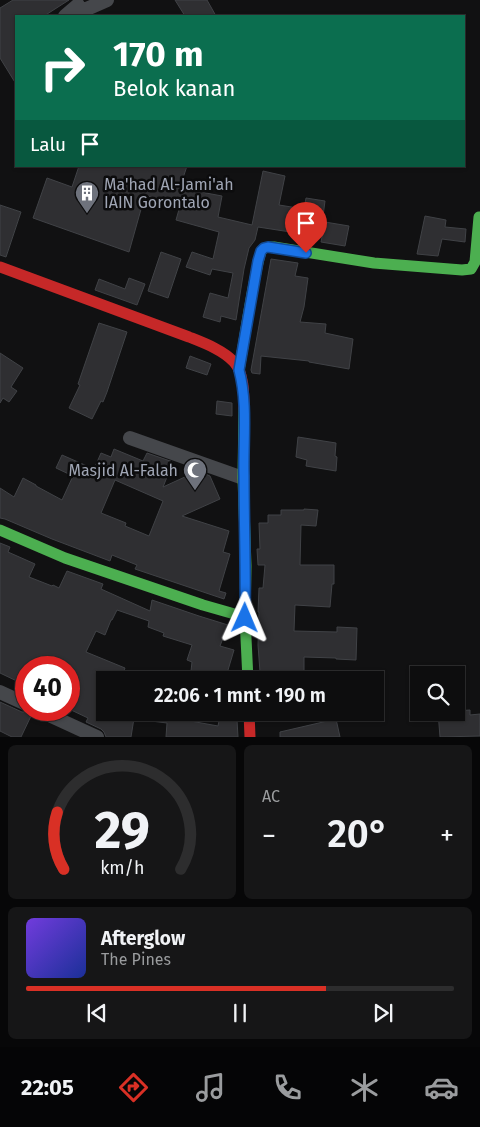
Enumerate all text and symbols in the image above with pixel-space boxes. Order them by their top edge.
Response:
text: 170 m [113,33,204,75]
icon: right [30,35,95,100]
text: Belok kanan [113,75,235,102]
icon: arrive [76,130,104,158]
text: Lalu [30,133,66,156]
place label: Ma'had Al-Jami'ah IAIN Gorontalo [104,175,234,212]
building icon: Ma'had Al-Jami'ah IAIN Gorontalo [74,180,100,214]
pin [285,202,327,253]
icon: arrive [292,209,320,237]
mosque icon: Masjid Al-Falah [182,457,208,491]
place label: Masjid Al-Falah [68,461,178,480]
position arrow [218,591,270,643]
speed limit sign: 40 [15,656,80,721]
map controls [410,666,465,721]
button: search [410,666,465,721]
text: 22:06 · 1 mnt · 190 m [154,684,326,707]
text: AC [262,787,280,806]
text: 29 [94,799,150,862]
text: 20° [327,811,389,857]
text: − [262,819,276,852]
text: + [440,819,454,852]
text: km/h [100,857,144,879]
text: Afterglow [101,927,185,950]
text: The Pines [101,950,171,969]
icon: previous [83,999,111,1027]
icon: pause [226,999,254,1027]
icon: next [369,999,397,1027]
icon: directions [116,1070,151,1105]
icon: music [193,1070,228,1105]
icon: phone [270,1070,305,1105]
icon: climate [347,1070,382,1105]
icon: car [424,1070,459,1105]
text: 22:05 [21,1074,74,1101]

